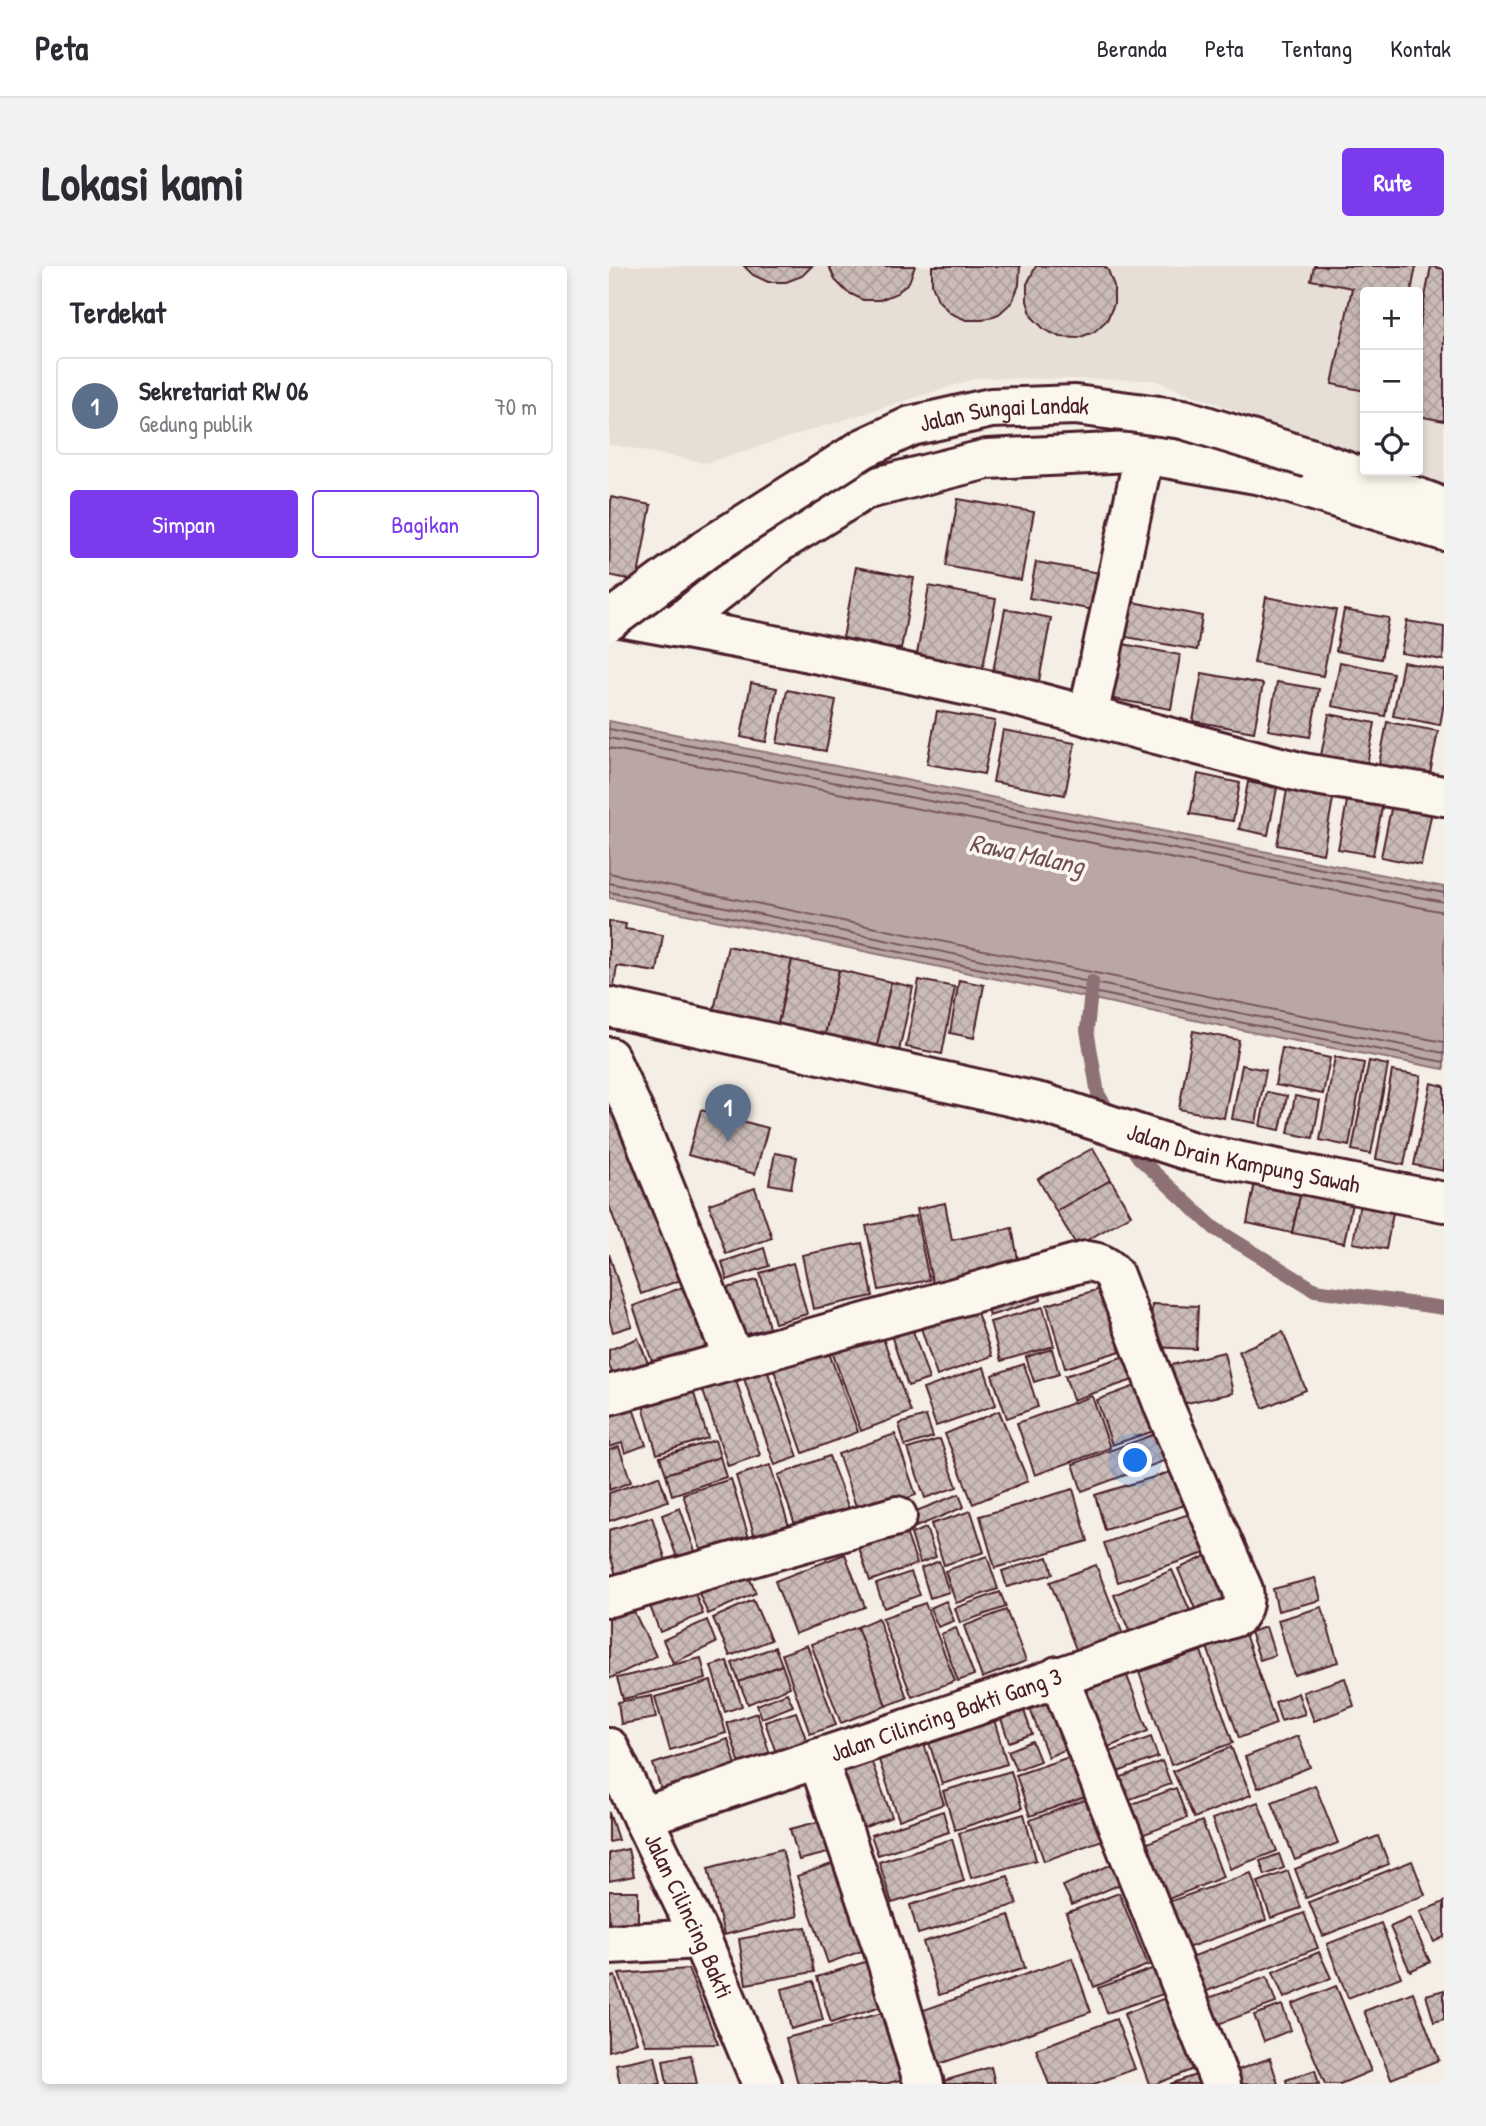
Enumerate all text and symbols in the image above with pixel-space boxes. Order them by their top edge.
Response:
text: Peta [35,26,88,70]
text: Beranda [1097,32,1167,64]
text: Peta [1205,32,1243,64]
text: Tentang [1281,32,1352,64]
text: Kontak [1390,32,1451,64]
button: Rute [1342,148,1444,216]
text: Lokasi kami [42,149,244,215]
map controls [1360,287,1423,476]
button: + [1360,287,1423,350]
text: Terdekat [70,292,166,332]
button: − [1360,350,1423,413]
text: Sekretariat RW 06 [139,373,308,408]
street label: Jalan Sungai Landak [916,388,1091,439]
text: 1 [91,391,99,422]
text: 70 m [494,391,537,422]
text: Gedung publik [139,408,253,439]
button: locate [1360,413,1423,476]
button: Simpan [70,490,298,558]
button: Bagikan [312,490,539,558]
water label: Rawa Malang [966,824,1089,884]
pin: 1 [705,1084,751,1142]
street label: Jalan Drain Kampung Sawah [1123,1115,1363,1200]
your location [1118,1443,1152,1477]
street label: Jalan Cilincing Bakti Gang 3 [826,1659,1066,1769]
street label: Jalan Cilincing Bakti [637,1828,741,2003]

